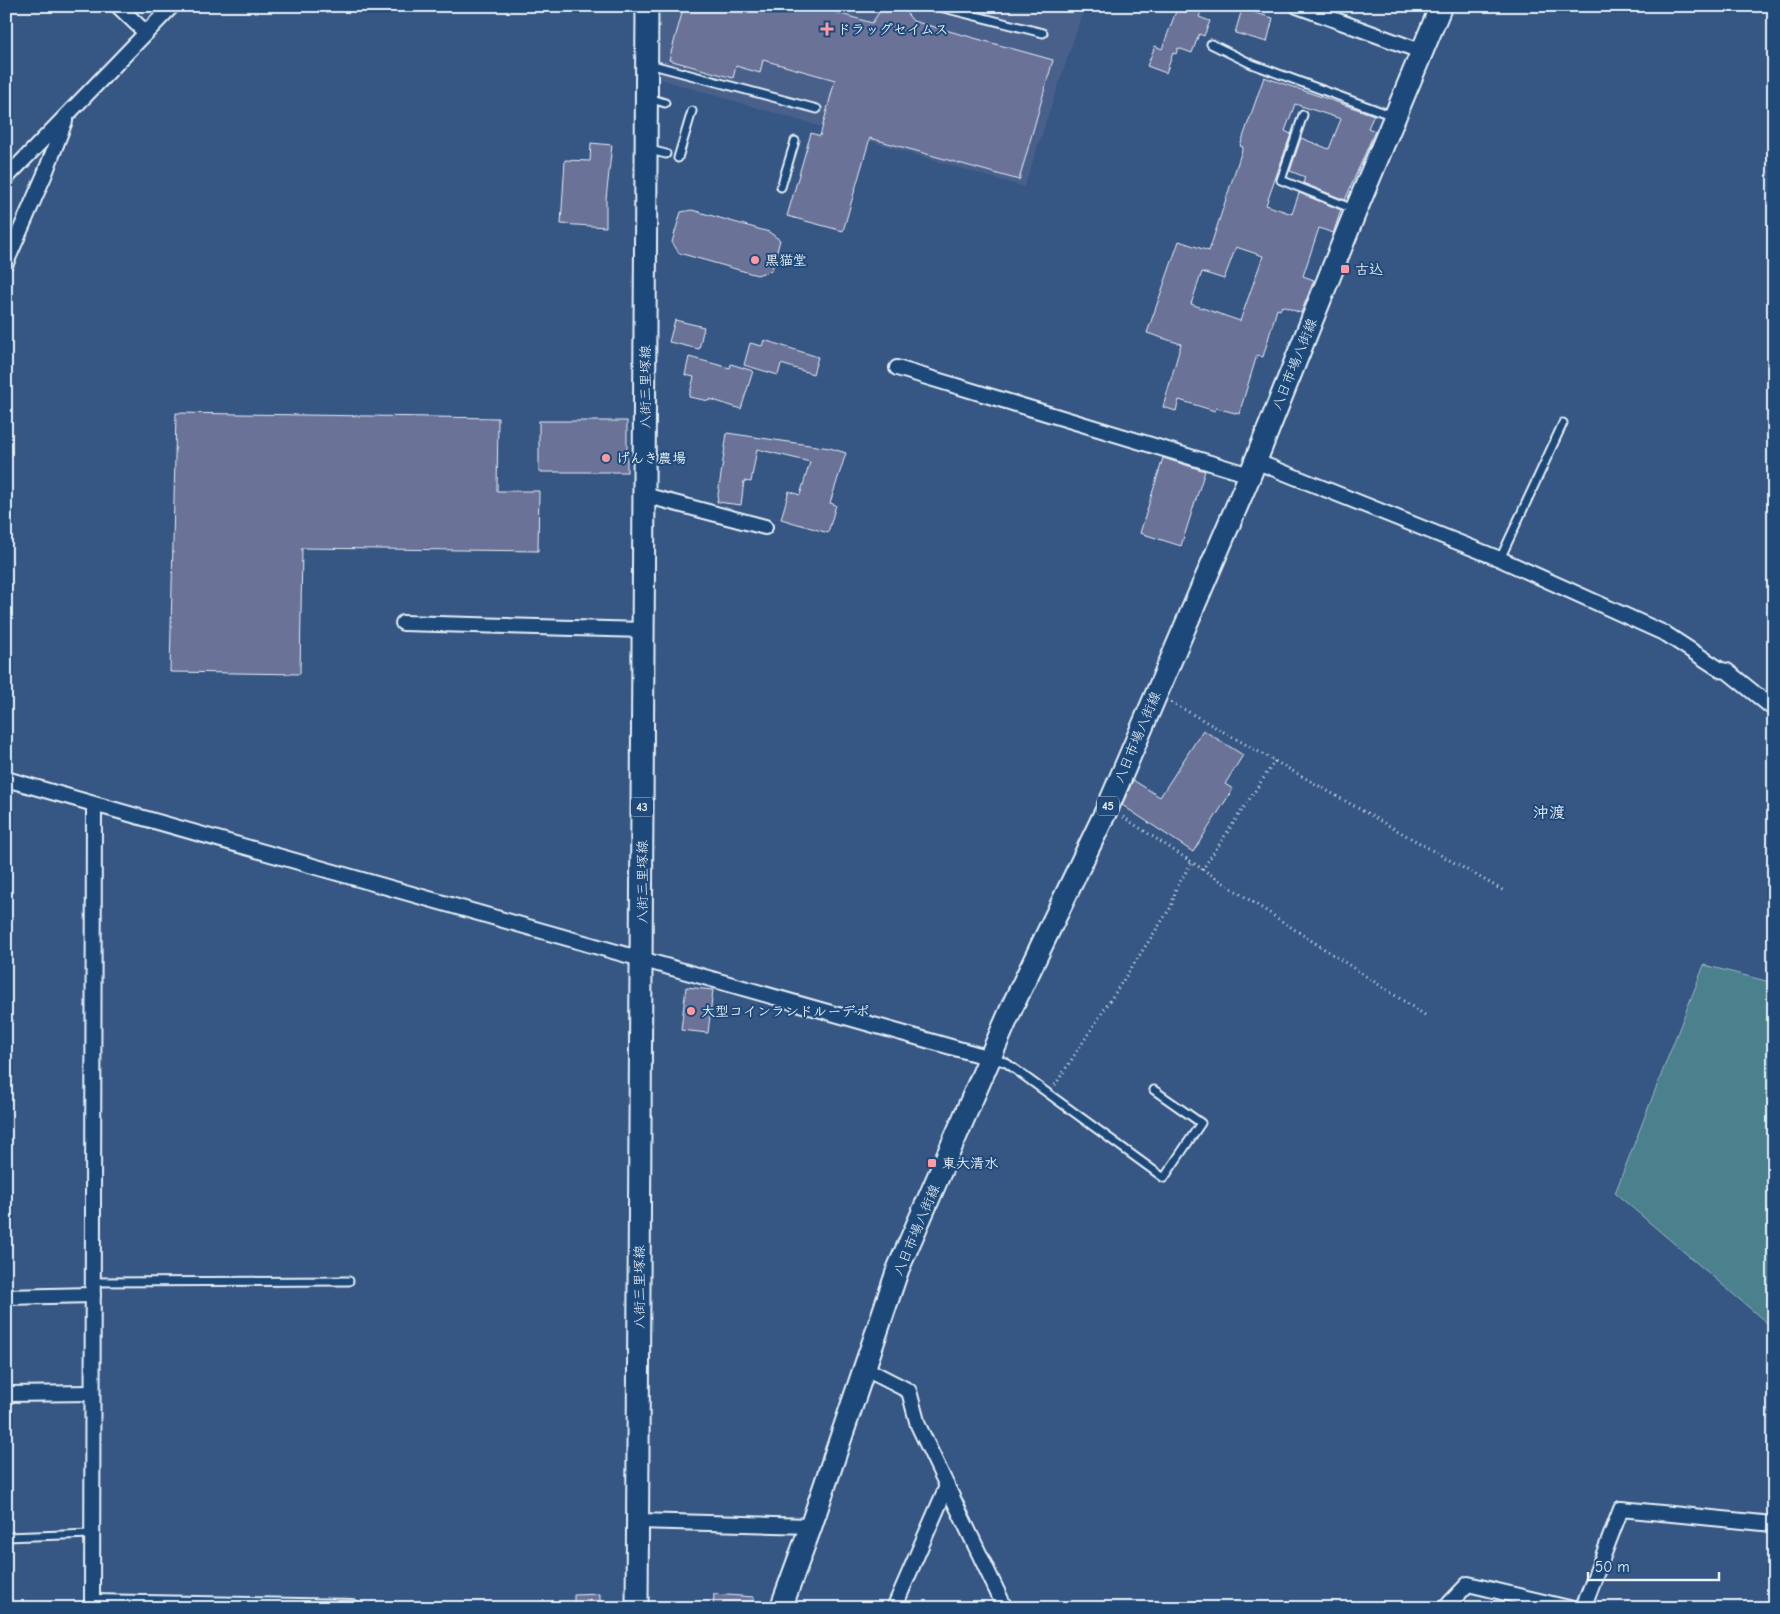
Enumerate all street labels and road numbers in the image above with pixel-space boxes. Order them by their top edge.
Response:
street label: 八日市場八街線 [1268,316,1321,413]
street label: 八街三里塚線 [637,345,654,429]
street label: 八日市場八街線 [1110,689,1164,786]
road number: 45 [1097,796,1119,816]
road number: 43 [631,798,653,816]
street label: 八街三里塚線 [634,840,651,924]
street label: 八日市場八街線 [889,1182,943,1279]
street label: 八街三里塚線 [631,1245,648,1329]

